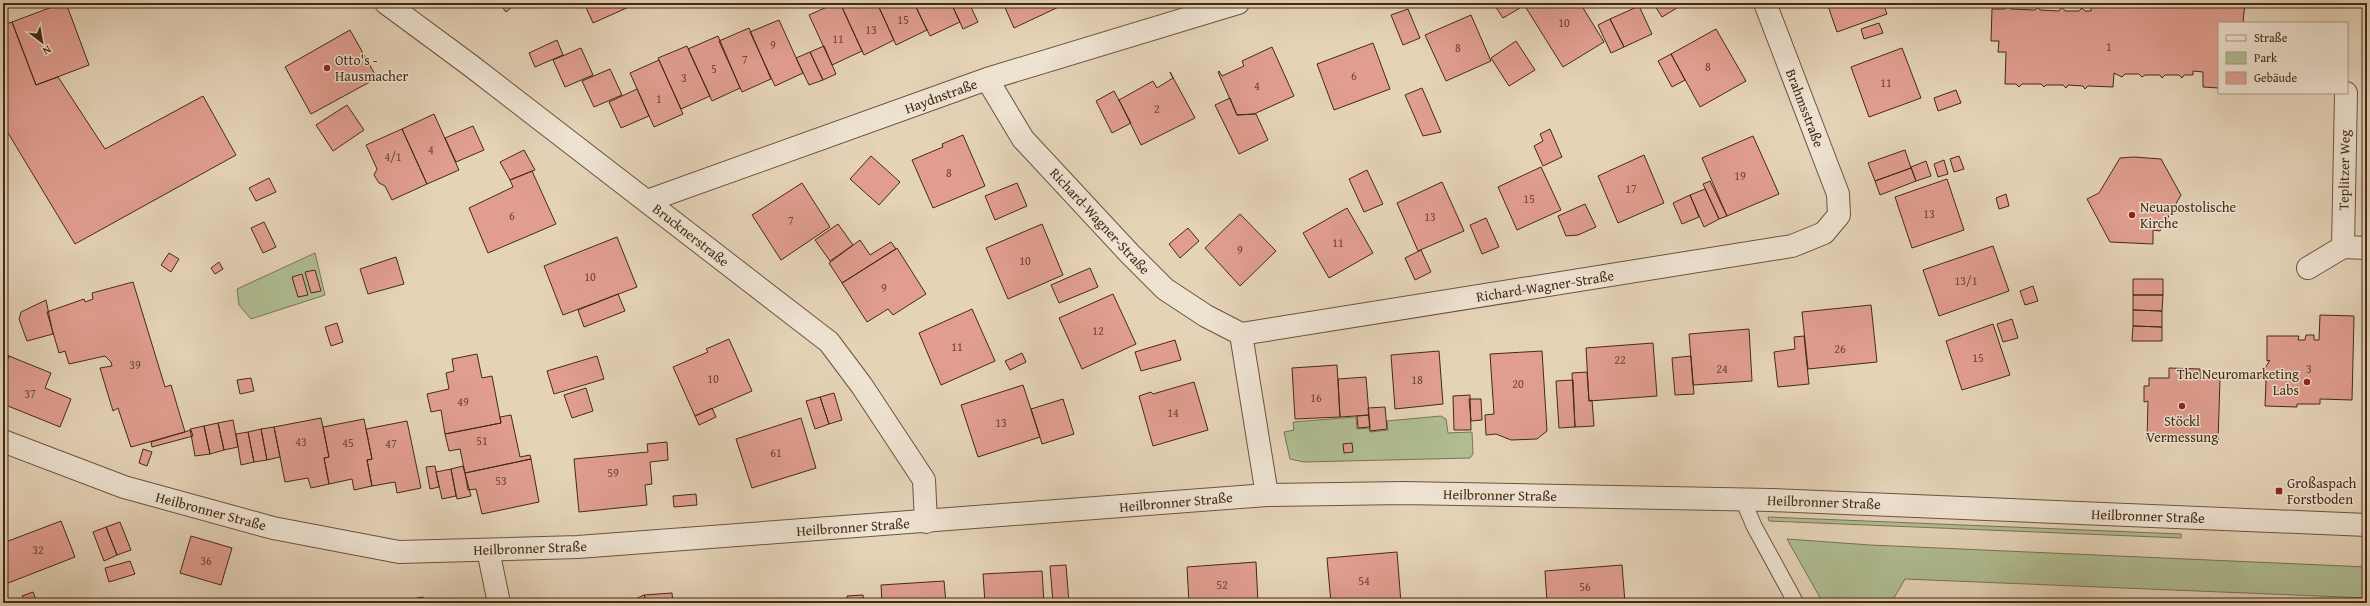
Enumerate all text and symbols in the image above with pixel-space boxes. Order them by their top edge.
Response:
house number: 15 [897,11,909,28]
house number: 10 [1558,14,1570,31]
house number: 13 [865,21,877,38]
north arrow [22,22,62,62]
legend [2218,22,2348,94]
text: Straße [2254,29,2288,46]
house number: 11 [832,30,844,47]
house number: 9 [770,36,776,53]
house number: 1 [2106,38,2112,55]
house number: 8 [1455,39,1461,56]
text: N [39,42,54,60]
text: Park [2254,49,2278,66]
place label: Otto's - Hausmacher [335,50,409,86]
house number: 7 [742,51,748,68]
house number: 8 [1705,58,1711,75]
house number: 5 [711,60,717,77]
marker: Otto's - Hausmacher [322,63,332,73]
street label: Brahmsstraße [1781,66,1829,151]
house number: 6 [1351,67,1357,84]
house number: 3 [681,69,687,86]
text: Gebäude [2254,69,2297,86]
street label: Haydnstraße [902,74,980,118]
house number: 11 [1880,74,1892,91]
house number: 4 [1254,77,1260,94]
house number: 1 [656,90,662,107]
house number: 2 [1154,100,1160,117]
street label: Teplitzer Weg [2333,129,2355,211]
house number: 4 [428,141,434,158]
house number: 4/1 [384,148,402,165]
street label: Richard-Wagner-Straße [1045,163,1155,279]
house number: 8 [946,164,952,181]
house number: 19 [1734,167,1746,184]
house number: 17 [1625,180,1637,197]
house number: 15 [1523,190,1535,207]
place label: Neuapostolische Kirche [2140,197,2237,233]
street label: Brucknerstraße [649,199,734,271]
house number: 13 [1923,205,1935,222]
house number: 6 [509,207,515,224]
house number: 13 [1424,208,1436,225]
marker: Neuapostolische Kirche [2127,210,2137,220]
house number: 7 [788,212,794,229]
house number: 11 [1332,234,1344,251]
house number: 9 [1237,241,1243,258]
house number: 10 [1019,252,1031,269]
street label: Richard-Wagner-Straße [1475,265,1616,307]
house number: 10 [584,268,596,285]
house number: 13/1 [1955,272,1978,289]
house number: 9 [881,279,887,296]
house number: 12 [1092,322,1104,339]
house number: 11 [951,338,963,355]
house number: 26 [1834,340,1846,357]
house number: 15 [1972,349,1984,366]
house number: 22 [1614,351,1626,368]
house number: 39 [129,356,141,373]
house number: 24 [1716,360,1728,377]
house number: 3 [2306,360,2312,377]
place label: The Neuromarketing Labs [2177,364,2299,400]
house number: 10 [707,370,719,387]
house number: 18 [1411,371,1423,388]
house number: 20 [1512,375,1524,392]
marker: The Neuromarketing Labs [2302,377,2312,387]
house number: 37 [24,385,36,402]
house number: 16 [1310,389,1322,406]
house number: 49 [457,393,469,410]
marker: Stöckl Vermessung [2177,401,2187,411]
house number: 14 [1167,404,1179,421]
place label: Stöckl Vermessung [2146,411,2218,447]
house number: 13 [995,414,1007,431]
house number: 51 [476,432,488,449]
house number: 43 [295,433,307,450]
house number: 45 [342,434,354,451]
house number: 47 [385,435,397,452]
house number: 61 [770,444,782,461]
house number: 59 [607,464,619,481]
house number: 53 [495,472,507,489]
place label: Großaspach Forstboden [2287,473,2357,509]
street label: Heilbronner Straße [1443,484,1557,506]
marker: Großaspach Forstboden [2274,486,2284,496]
street label: Heilbronner Straße [154,487,269,535]
street label: Heilbronner Straße [1119,487,1234,517]
street label: Heilbronner Straße [1767,490,1882,514]
street label: Heilbronner Straße [2091,504,2206,528]
street label: Heilbronner Straße [796,513,911,541]
street label: Heilbronner Straße [473,536,588,560]
house number: 32 [32,541,44,558]
house number: 36 [200,552,212,569]
house number: 54 [1358,572,1370,589]
house number: 52 [1216,576,1228,593]
house number: 56 [1579,578,1591,595]

